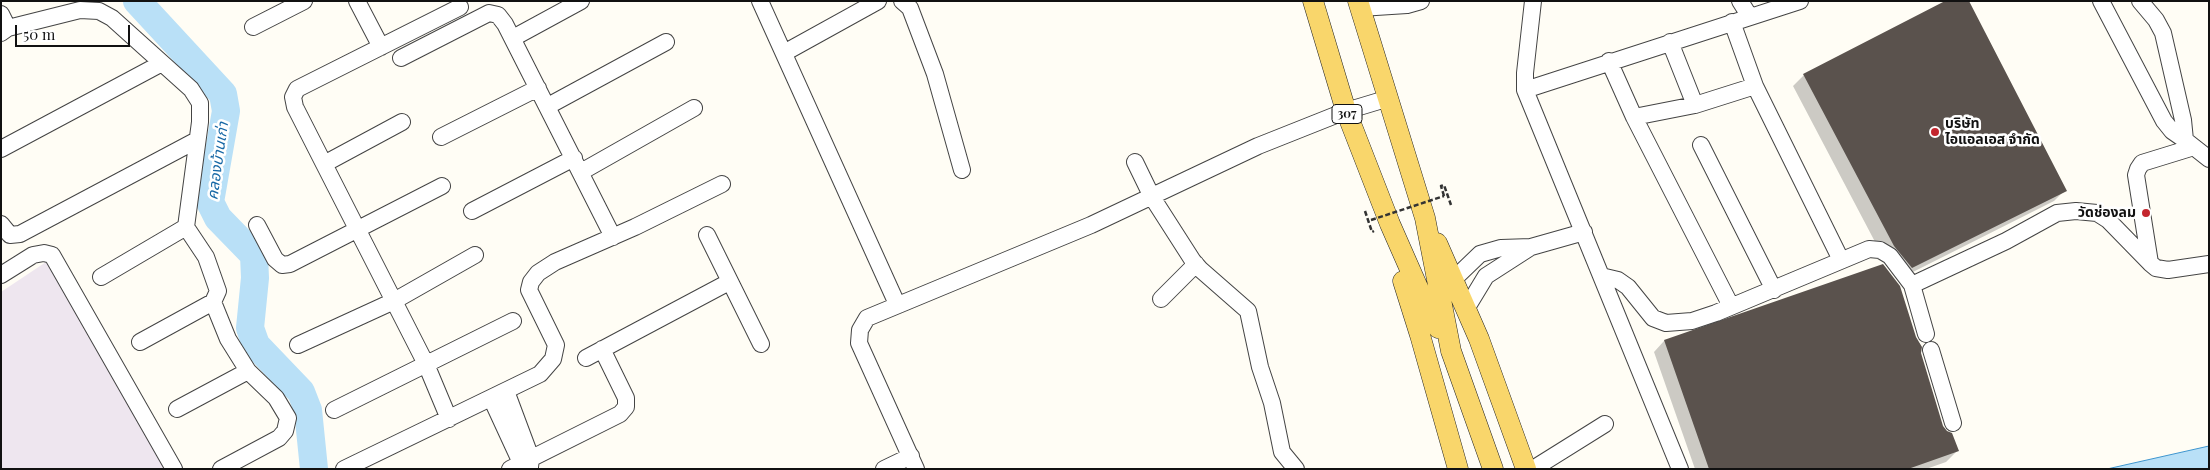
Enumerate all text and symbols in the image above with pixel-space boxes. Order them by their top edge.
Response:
scale bar [18,15,132,47]
text: 50 m [23,24,55,44]
road number: 307 [1332,105,1362,124]
place label: บริษัท ไอแอลเอส จำกัด [1945,116,2040,148]
water label: คลองบ้านเก่า [204,121,232,201]
marker: บริษัท ไอแอลเอส จำกัด [1929,126,1941,138]
place label: วัดช่องลม [2078,205,2136,221]
marker: วัดช่องลม [2140,207,2152,219]

